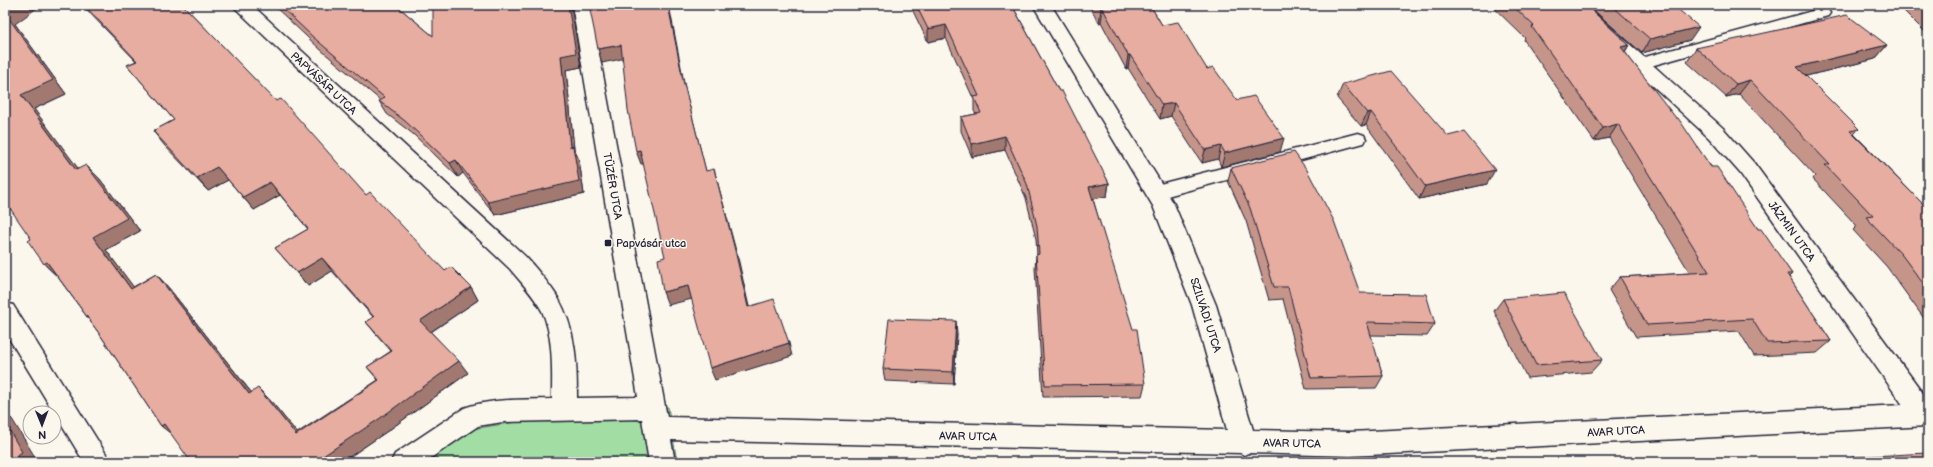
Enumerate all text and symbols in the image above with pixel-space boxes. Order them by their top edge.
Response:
street label: PAPVÁSÁR UTCA [288,49,360,117]
street label: TÜZÉR UTCA [600,152,626,221]
street label: JÁZMIN UTCA [1765,198,1819,264]
place label: Papvásár utca [616,237,686,250]
marker: Papvásár utca [603,238,613,248]
street label: SZILVÁDI UTCA [1187,276,1225,354]
north arrow [22,405,62,445]
street label: AVAR UTCA [1587,423,1645,440]
text: N [38,428,46,441]
street label: AVAR UTCA [939,429,997,444]
street label: AVAR UTCA [1263,436,1321,451]

